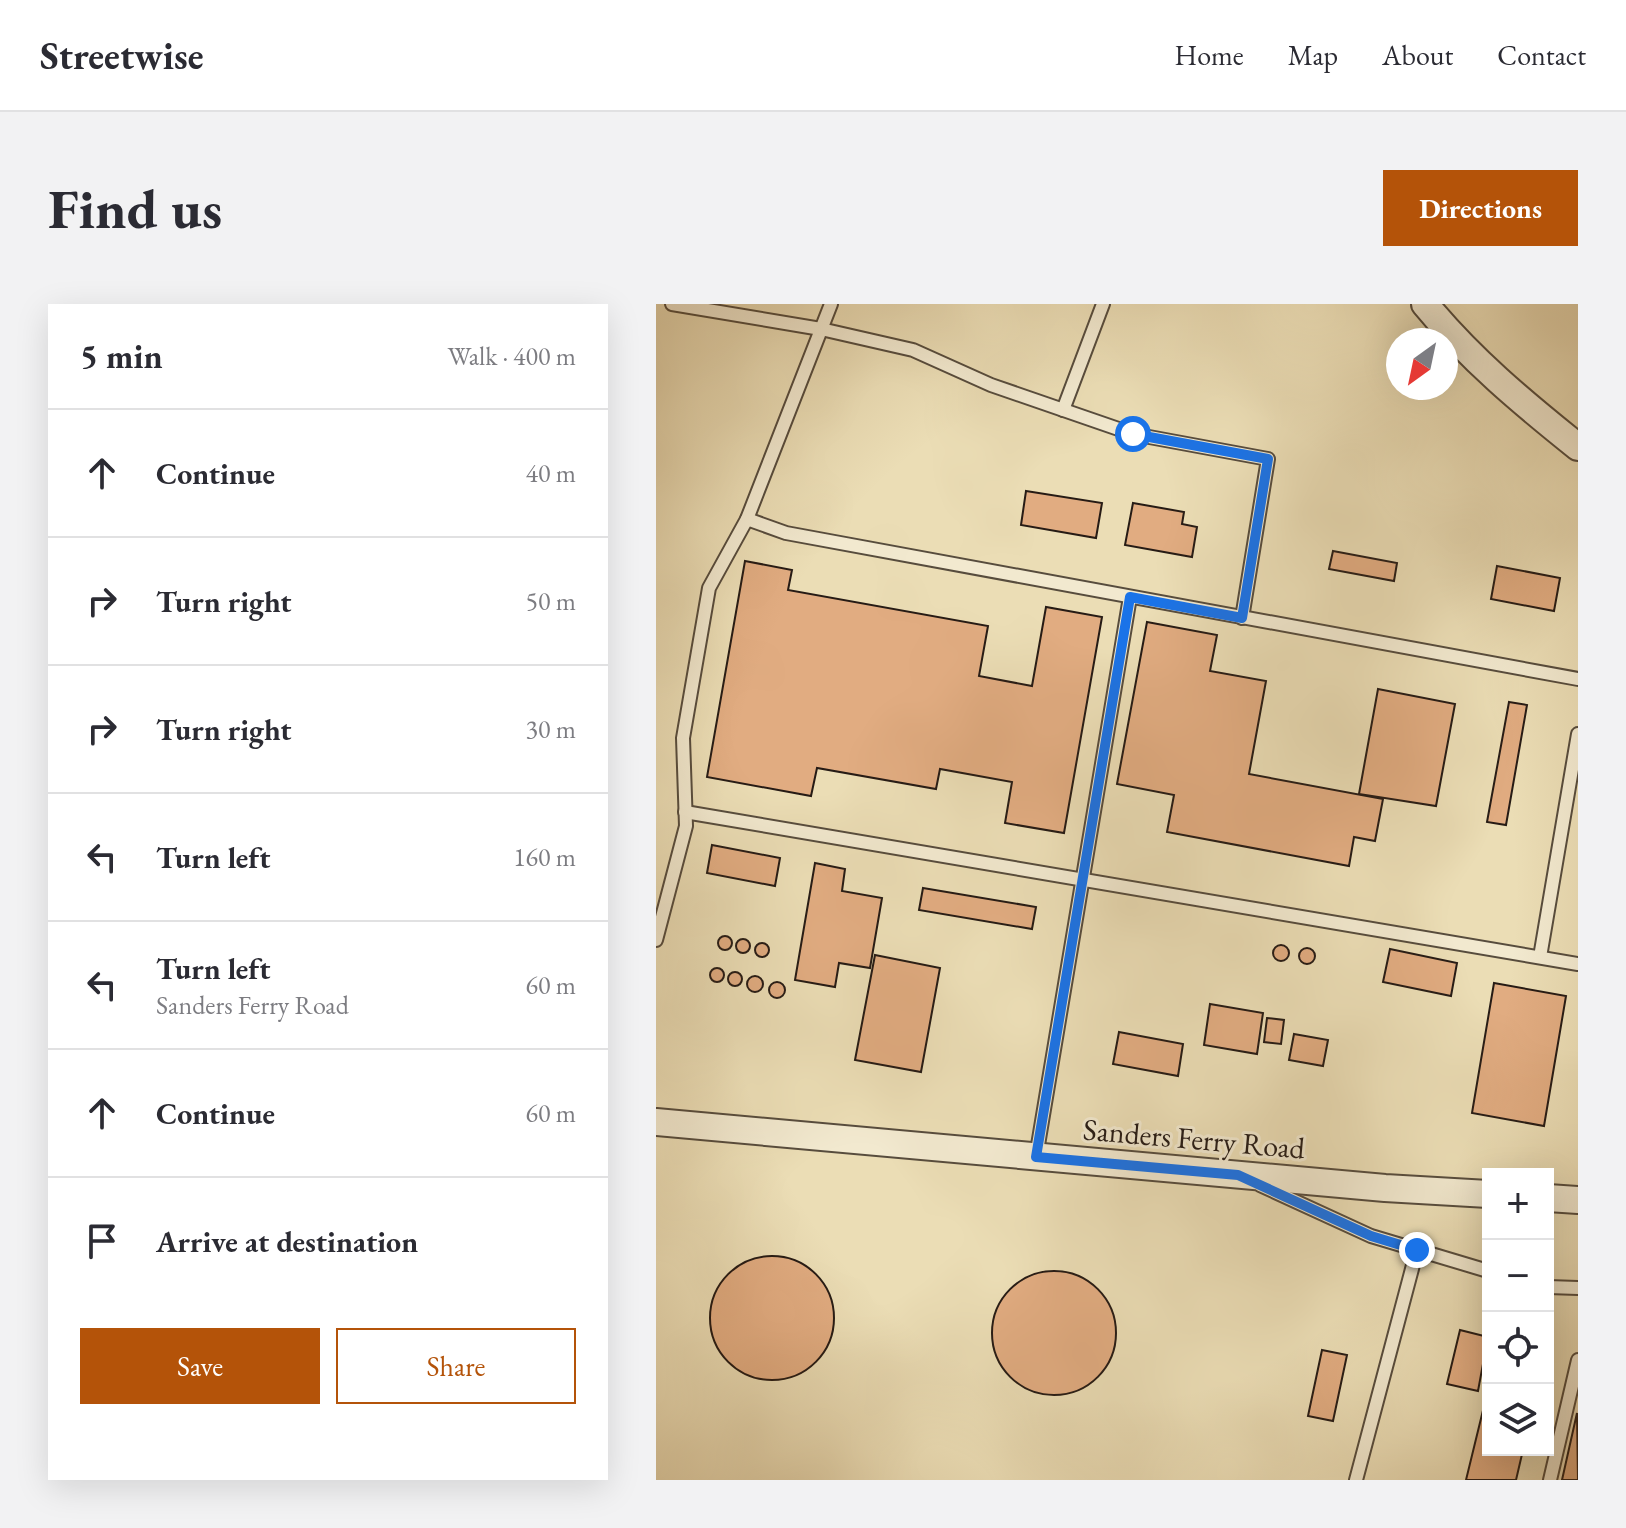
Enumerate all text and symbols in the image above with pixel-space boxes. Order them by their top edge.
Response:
text: Streetwise [40,31,203,80]
text: Home [1174,37,1244,73]
text: Map [1288,37,1338,73]
text: About [1382,37,1453,73]
text: Contact [1497,37,1586,73]
button: Directions [1383,170,1578,246]
text: Find us [48,172,222,245]
north arrow [1386,328,1458,400]
text: 5 min [80,334,163,378]
text: Walk · 400 m [448,339,576,373]
route start [1115,416,1151,452]
icon: ahead [80,451,124,495]
text: Continue [156,454,275,493]
text: 40 m [526,456,576,490]
icon: right [80,579,124,623]
text: Turn right [156,582,292,621]
text: 50 m [526,584,576,618]
icon: right [80,707,124,751]
text: Turn right [156,710,292,749]
text: 30 m [526,712,576,746]
icon: left [80,835,124,879]
text: Turn left [156,838,270,877]
text: 160 m [513,840,576,874]
text: Turn left [156,949,270,988]
icon: left [80,963,124,1007]
text: 60 m [526,968,576,1002]
text: Sanders Ferry Road [156,988,349,1022]
icon: ahead [80,1091,124,1135]
text: Continue [156,1094,275,1133]
text: 60 m [526,1096,576,1130]
street label: Sanders Ferry Road [1082,1109,1307,1168]
map controls [1482,1168,1554,1456]
button: + [1482,1168,1554,1240]
icon: arrive [80,1219,124,1263]
text: Arrive at destination [156,1222,418,1261]
route end [1399,1232,1435,1268]
button: − [1482,1240,1554,1312]
button: locate [1482,1312,1554,1384]
button: Save [80,1328,320,1404]
button: Share [336,1328,576,1404]
button: layers [1482,1384,1554,1456]

